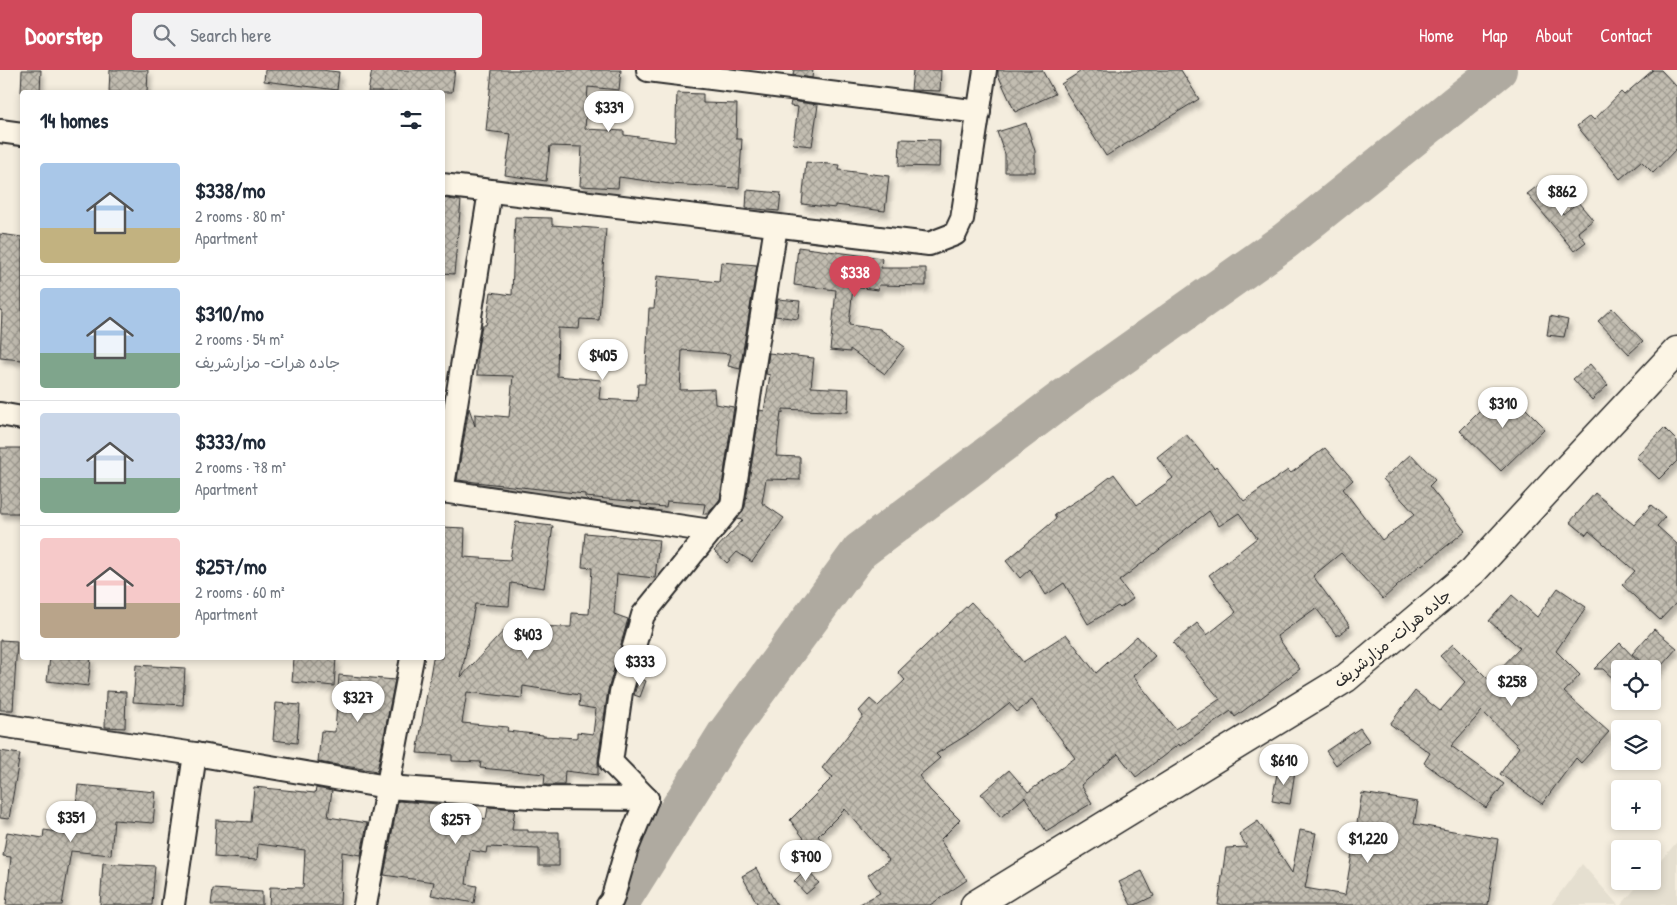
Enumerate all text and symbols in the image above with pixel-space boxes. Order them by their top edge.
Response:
search box [132,13,482,58]
text: Doorstep [25,19,102,51]
icon: search [150,21,178,49]
text: Search here [190,22,272,48]
text: Home [1419,23,1454,48]
text: Map [1482,23,1507,48]
text: About [1535,23,1572,48]
text: Contact [1600,23,1652,48]
pin: $339 [579,90,639,133]
text: $339 [595,96,623,118]
text: 14 homes [40,106,108,135]
icon: filters [397,106,425,134]
pin: $862 [1532,174,1592,217]
text: $338/mo [195,176,265,205]
text: $862 [1548,180,1576,202]
icon: home [80,183,140,243]
text: 2 rooms · 80 m² [195,205,285,227]
text: Apartment [195,227,258,249]
pin: $338 [825,256,885,298]
text: $338 [840,261,870,283]
text: $310/mo [195,299,264,328]
icon: home [80,308,140,368]
text: 2 rooms · 54 m² [195,328,284,350]
pin: $405 [573,338,633,381]
text: $405 [589,344,617,366]
text: جاده هرات- مزارشریف [195,351,340,373]
pin: $310 [1473,386,1533,429]
text: $310 [1489,392,1517,414]
text: $333/mo [195,427,266,456]
icon: home [80,433,140,493]
text: 2 rooms · 78 m² [195,456,286,478]
text: Apartment [195,478,258,500]
text: $257/mo [195,552,266,581]
icon: home [80,558,140,618]
text: 2 rooms · 60 m² [195,581,285,603]
street label: جاده هرات- مزارشریف [1329,584,1455,692]
text: Apartment [195,603,258,625]
pin: $403 [498,618,558,660]
text: $403 [514,623,542,645]
pin: $333 [610,644,670,687]
text: $333 [625,650,655,672]
map controls [1611,660,1661,890]
button: locate [1611,660,1661,710]
pin: $258 [1482,664,1542,707]
text: $258 [1497,670,1527,692]
pin: $327 [328,680,388,723]
text: $327 [343,686,373,708]
button: layers [1611,720,1661,770]
pin: $610 [1254,744,1314,786]
text: $610 [1270,749,1298,771]
button: + [1611,780,1661,830]
pin: $351 [41,800,101,843]
pin: $257 [426,802,486,845]
text: $351 [57,806,85,828]
text: $257 [441,808,471,830]
pin: $1,220 [1327,822,1409,864]
text: $1,220 [1348,827,1388,849]
pin: $700 [776,840,836,882]
button: − [1611,840,1661,890]
text: $700 [791,845,821,867]

